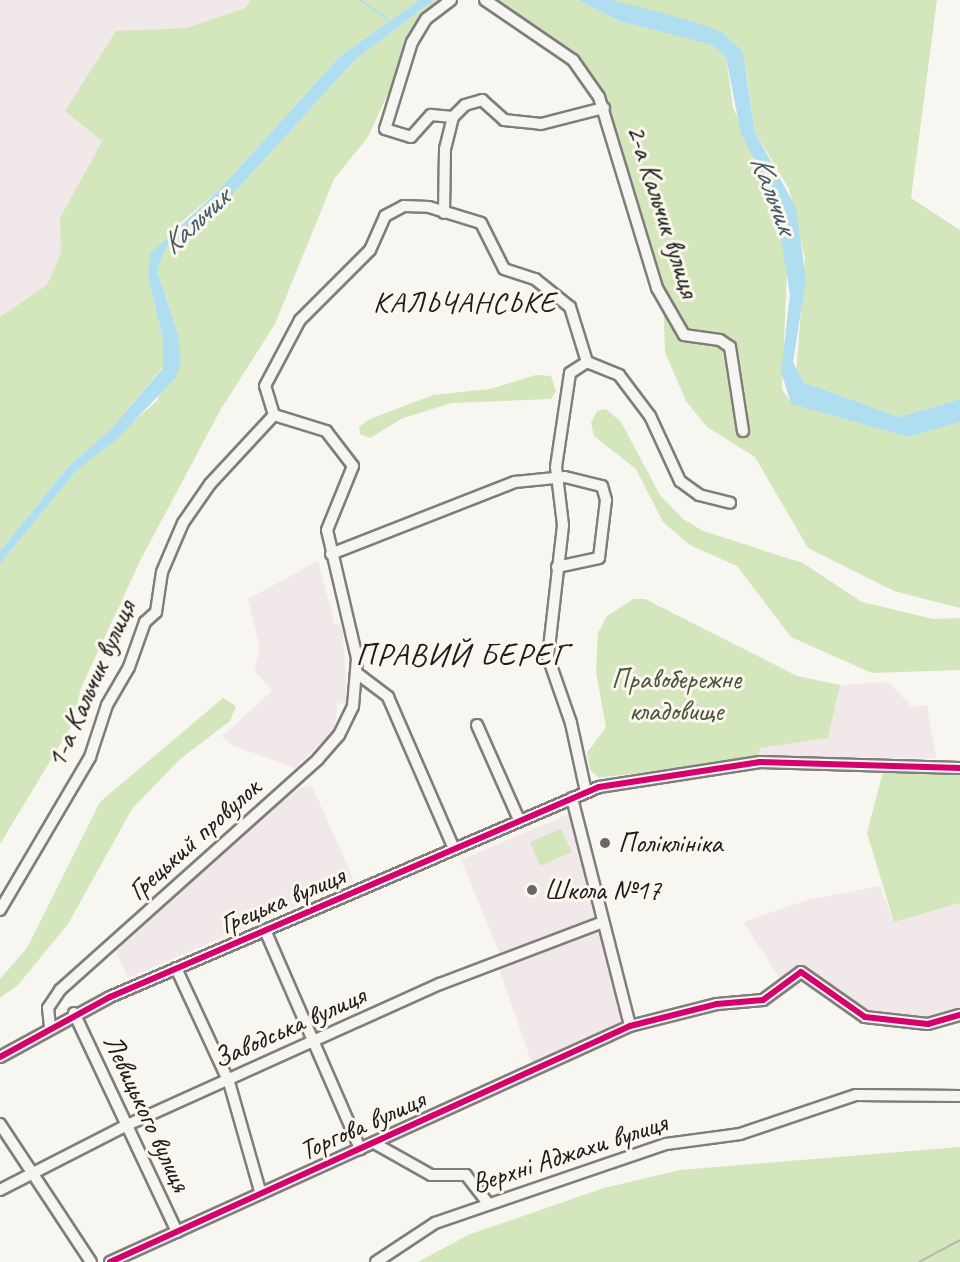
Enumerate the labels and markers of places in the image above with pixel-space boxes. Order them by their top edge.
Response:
place label: Поліклініка [618,826,723,860]
marker: Поліклініка [596,834,614,852]
place label: Школа №17 [544,873,661,907]
marker: Школа №17 [525,883,539,897]

